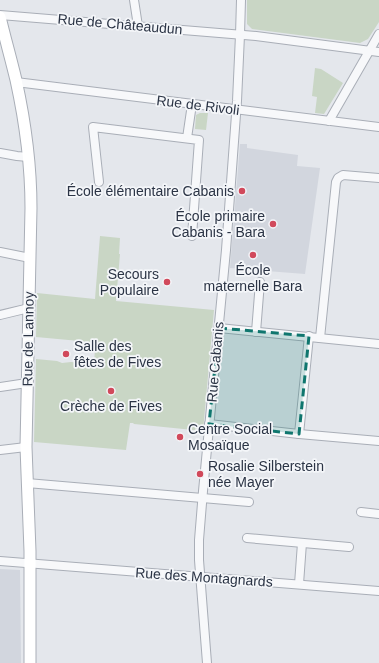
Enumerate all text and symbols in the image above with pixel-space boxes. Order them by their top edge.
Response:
street label: Rue de Châteaudun [57,11,183,37]
street label: Rue de Rivoli [156,92,240,118]
place label: École élémentaire Cabanis [67,183,234,199]
marker: École élémentaire Cabanis [237,186,247,196]
place label: École primaire Cabanis - Bara [172,208,265,240]
marker: École primaire Cabanis - Bara [268,219,278,229]
marker: École maternelle Bara [248,250,258,260]
place label: École maternelle Bara [204,262,303,294]
place label: Secours Populaire [100,266,159,298]
marker: Secours Populaire [162,277,172,287]
street label: Rue de Lannoy [19,291,37,387]
street label: Rue Cabanis [204,321,226,403]
place label: Salle des fêtes de Fives [74,338,161,370]
marker: Salle des fêtes de Fives [61,349,71,359]
marker: Crèche de Fives [106,386,116,396]
place label: Crèche de Fives [60,398,162,414]
place label: Centre Social Mosaïque [188,421,272,453]
marker: Centre Social Mosaïque [175,432,185,442]
place label: Rosalie Silberstein née Mayer [208,458,324,490]
marker: Rosalie Silberstein née Mayer [195,469,205,479]
street label: Rue des Montagnards [135,564,273,590]

